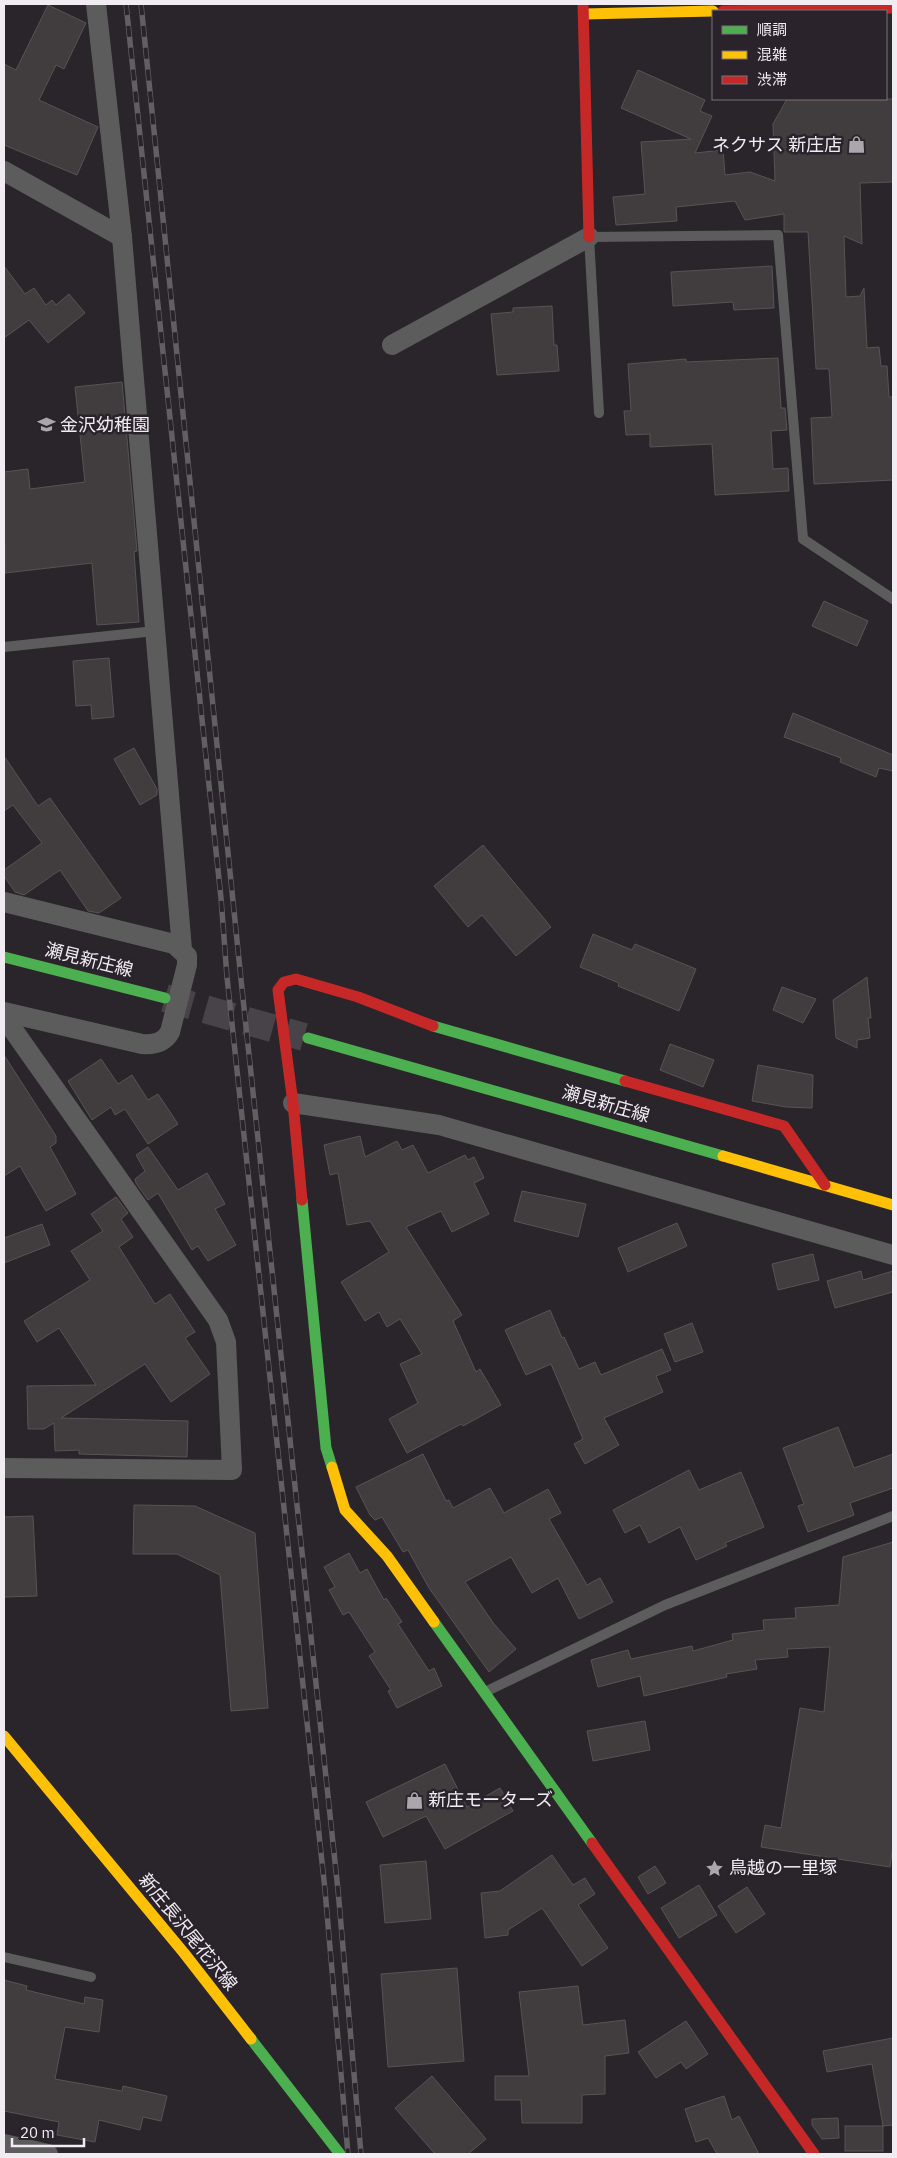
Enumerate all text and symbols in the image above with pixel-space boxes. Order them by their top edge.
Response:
legend [712,10,887,100]
text: 順調 [757,20,787,39]
text: 混雑 [757,45,787,64]
text: 渋滞 [757,70,787,89]
place label: ネクサス 新庄店 [712,133,842,156]
shop icon: ネクサス 新庄店 [846,135,866,155]
place label: 金沢幼稚園 [60,413,150,436]
school or university icon: 金沢幼稚園 [36,415,56,435]
street label: 瀬見新庄線 [43,937,136,982]
street label: 瀬見新庄線 [560,1080,653,1127]
place label: 新庄モーターズ [428,1788,553,1811]
shop icon: 新庄モーターズ [404,1790,424,1810]
place label: 鳥越の一里塚 [729,1856,837,1879]
place icon: 鳥越の一里塚 [705,1858,725,1878]
street label: 新庄長沢尾花沢線 [134,1868,243,1995]
scale bar [12,2116,85,2148]
text: 20 m [20,2123,55,2142]

